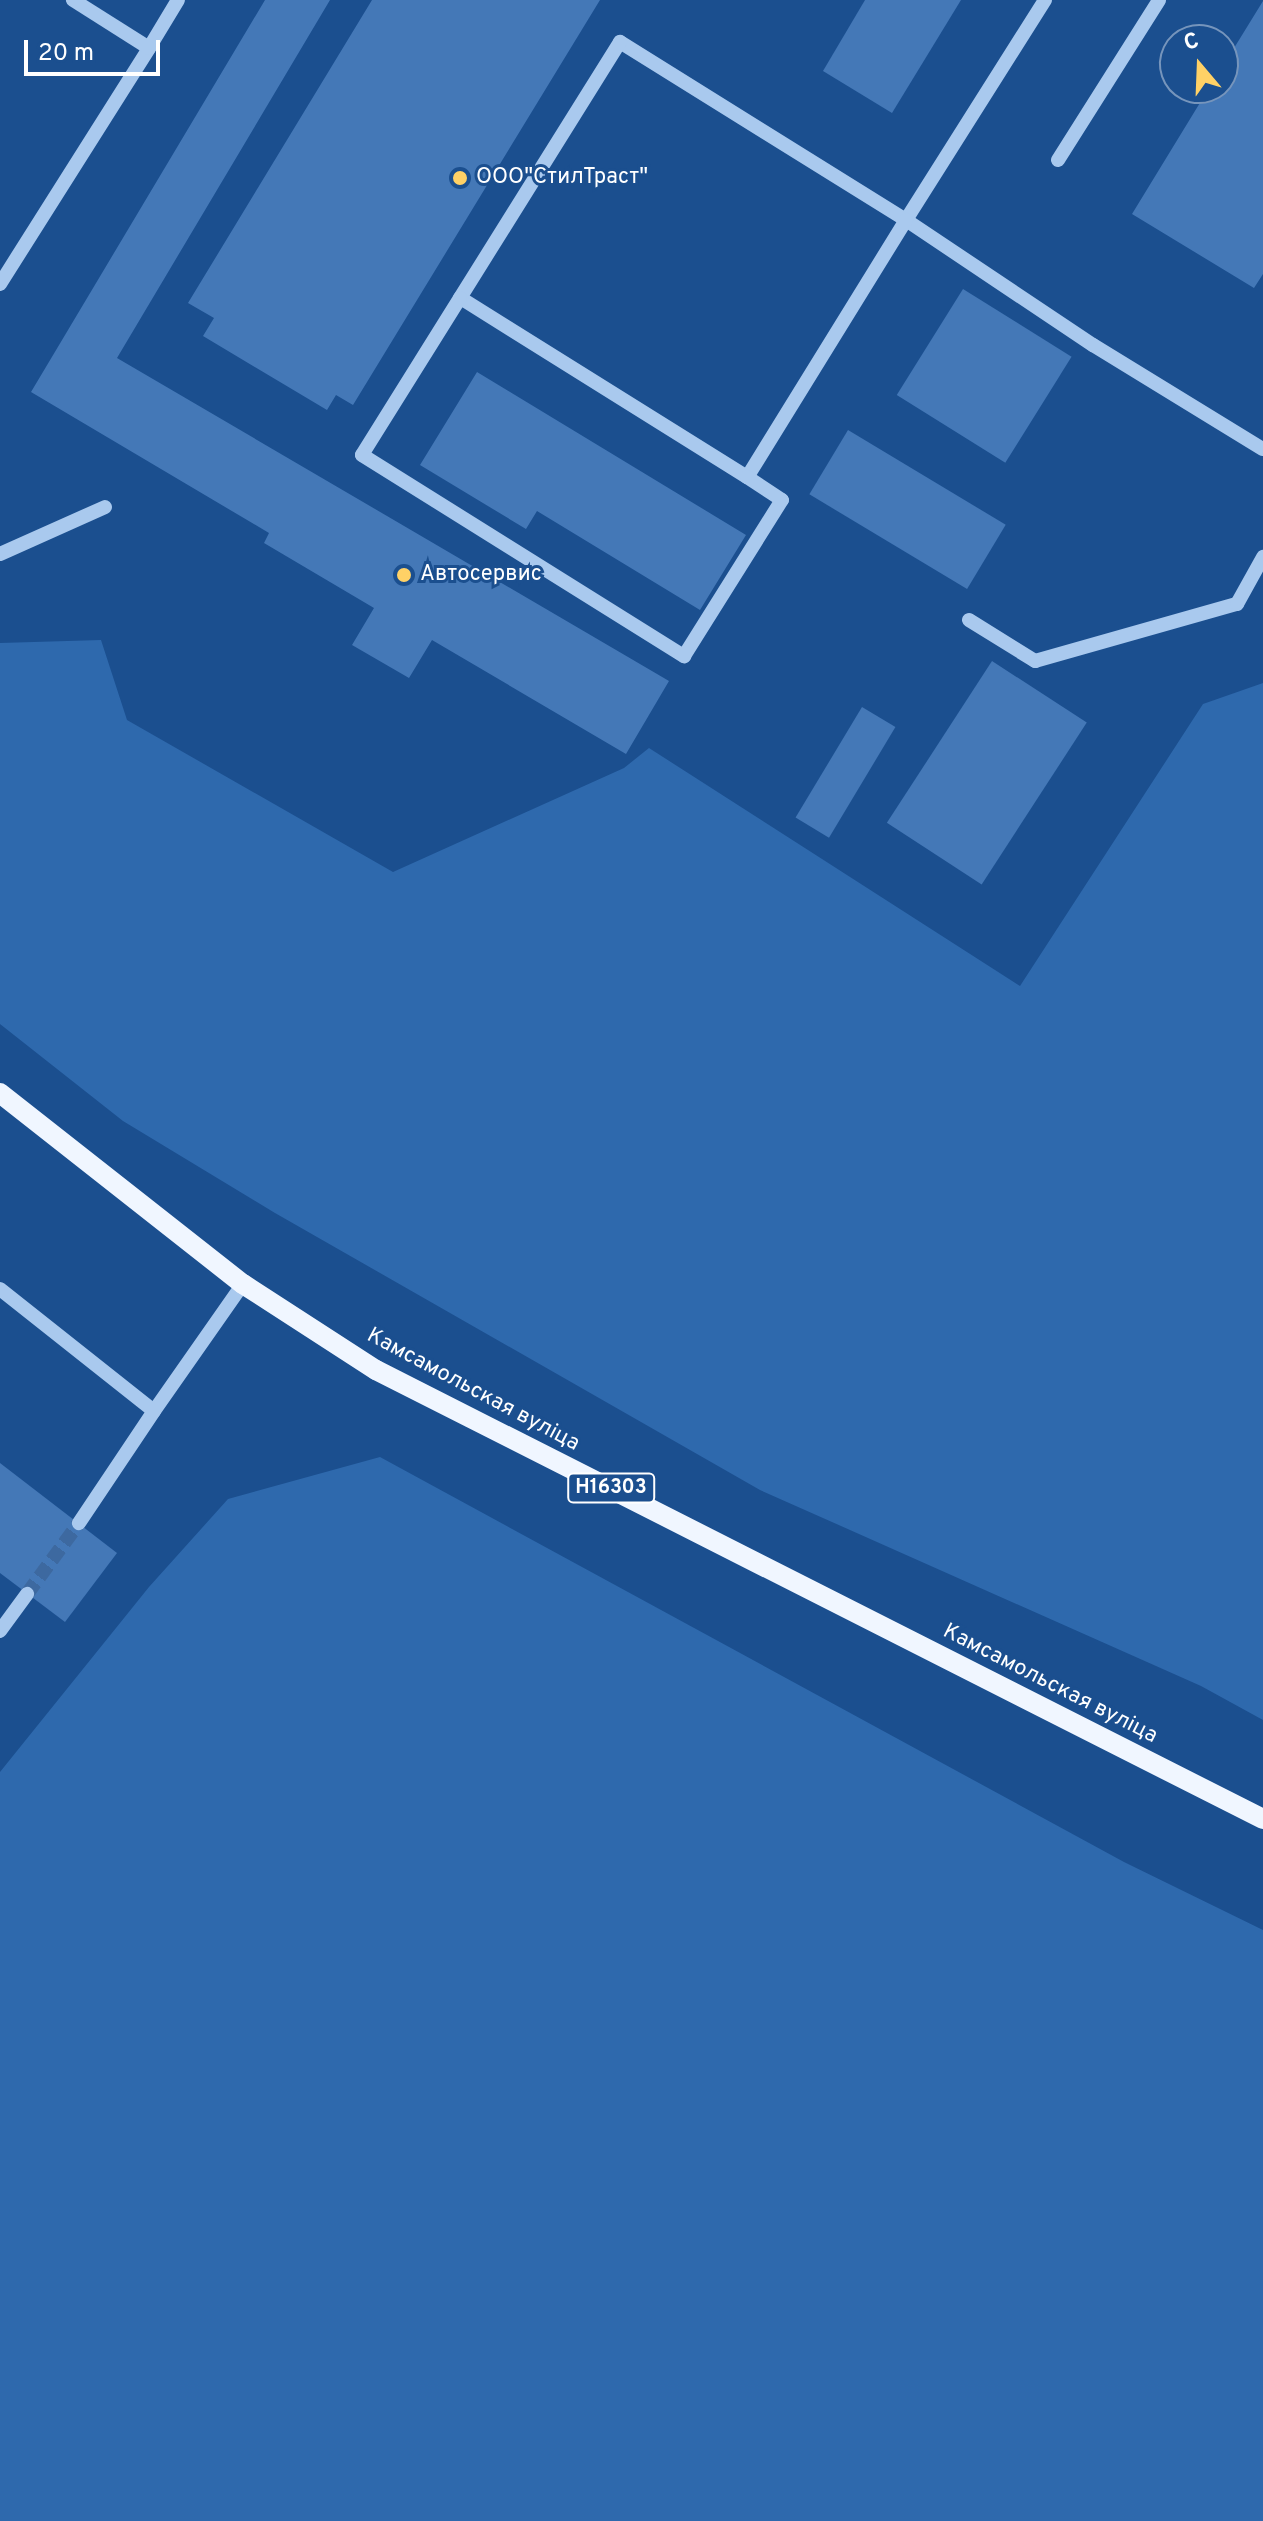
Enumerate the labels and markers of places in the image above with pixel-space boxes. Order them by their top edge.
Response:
place label: ООО"СтилТраст" [476,165,648,191]
marker: ООО"СтилТраст" [451,169,469,187]
place label: Автосервис [420,562,542,588]
marker: Автосервис [395,566,413,584]

